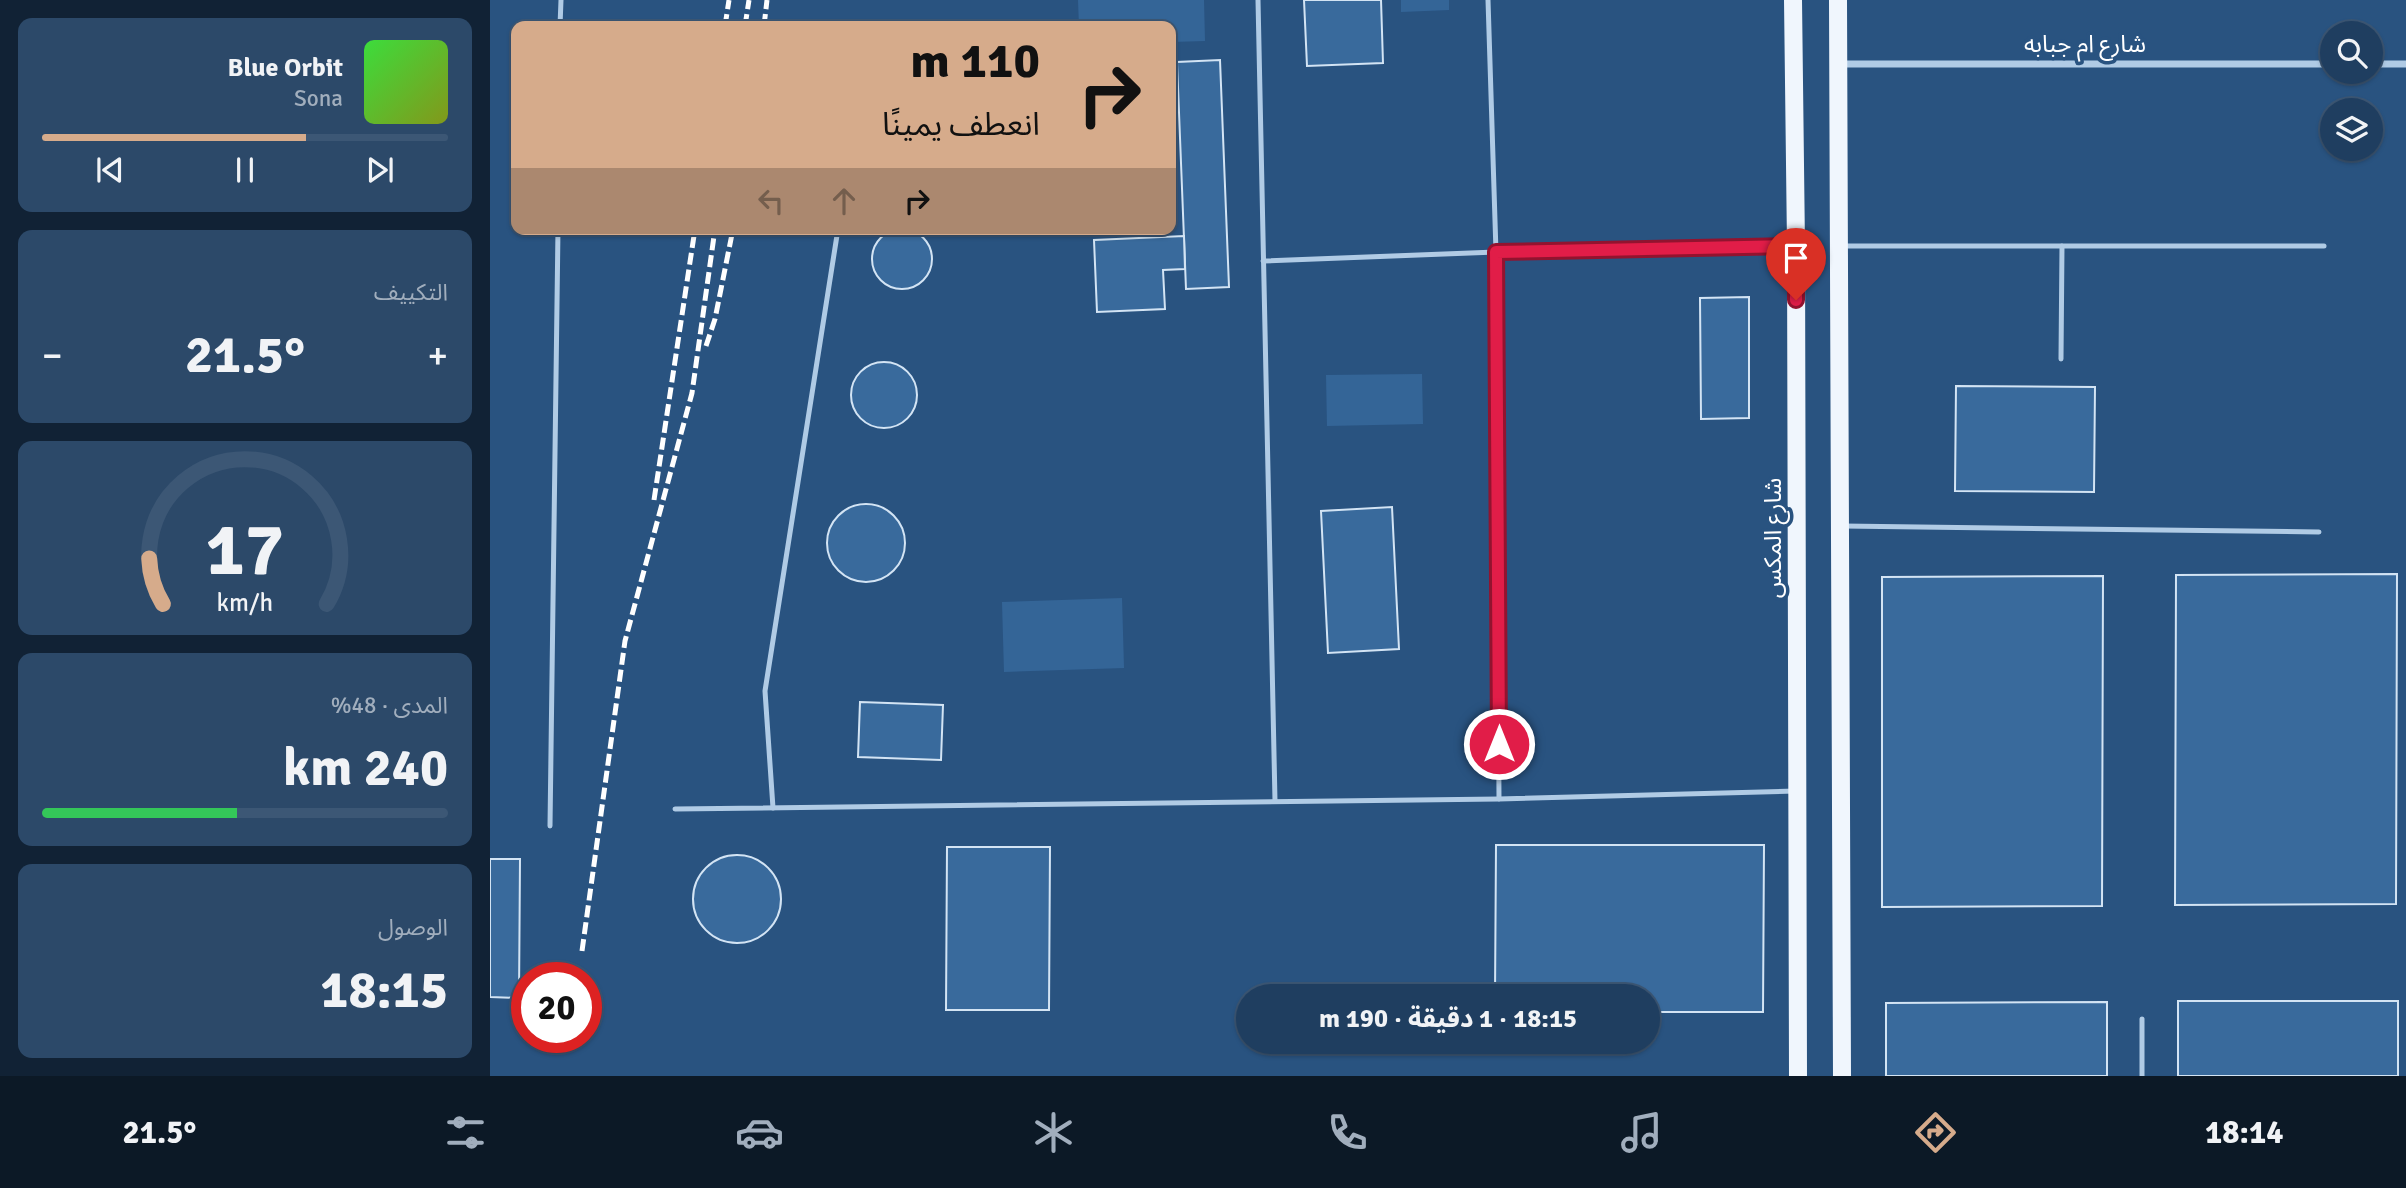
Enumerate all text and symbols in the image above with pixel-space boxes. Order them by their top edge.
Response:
map controls [2320,21,2383,161]
button: search [2320,21,2383,84]
street label: شارع ام جبابه [2024,29,2146,62]
text: 110 m [910,31,1040,91]
icon: right [1064,49,1155,140]
text: Blue Orbit [227,52,343,84]
text: Sona [294,84,343,113]
button: layers [2320,98,2383,161]
text: انعطف يمينًا [882,105,1040,144]
icon: previous [91,151,129,189]
icon: pause [226,151,264,189]
icon: next [361,151,399,189]
icon: left [752,182,790,220]
icon: ahead [825,182,863,220]
icon: right [898,182,936,220]
pin [1766,228,1826,300]
icon: arrive [1777,239,1815,277]
text: التكييف [374,278,448,307]
text: 21.5° [185,323,305,387]
text: − [42,332,63,379]
text: + [427,332,448,379]
street label: شارع المكس [1758,478,1790,598]
text: 17 [206,506,284,595]
text: km/h [217,587,273,618]
text: المدى · 48% [331,691,448,720]
position arrow [1462,707,1536,781]
text: 240 km [283,736,448,800]
text: الوصول [378,913,448,942]
text: 18:15 [320,958,448,1022]
speed limit sign: 20 [511,962,602,1053]
text: 18:15 · 1 دقيقة · 190 m [1319,1003,1577,1035]
icon: filters [441,1108,490,1157]
icon: car [735,1108,784,1157]
icon: climate [1029,1108,1078,1157]
icon: phone [1323,1108,1372,1157]
icon: music [1617,1108,1666,1157]
icon: directions [1911,1108,1960,1157]
text: 21.5° [123,1113,196,1152]
text: 18:14 [2205,1113,2284,1152]

